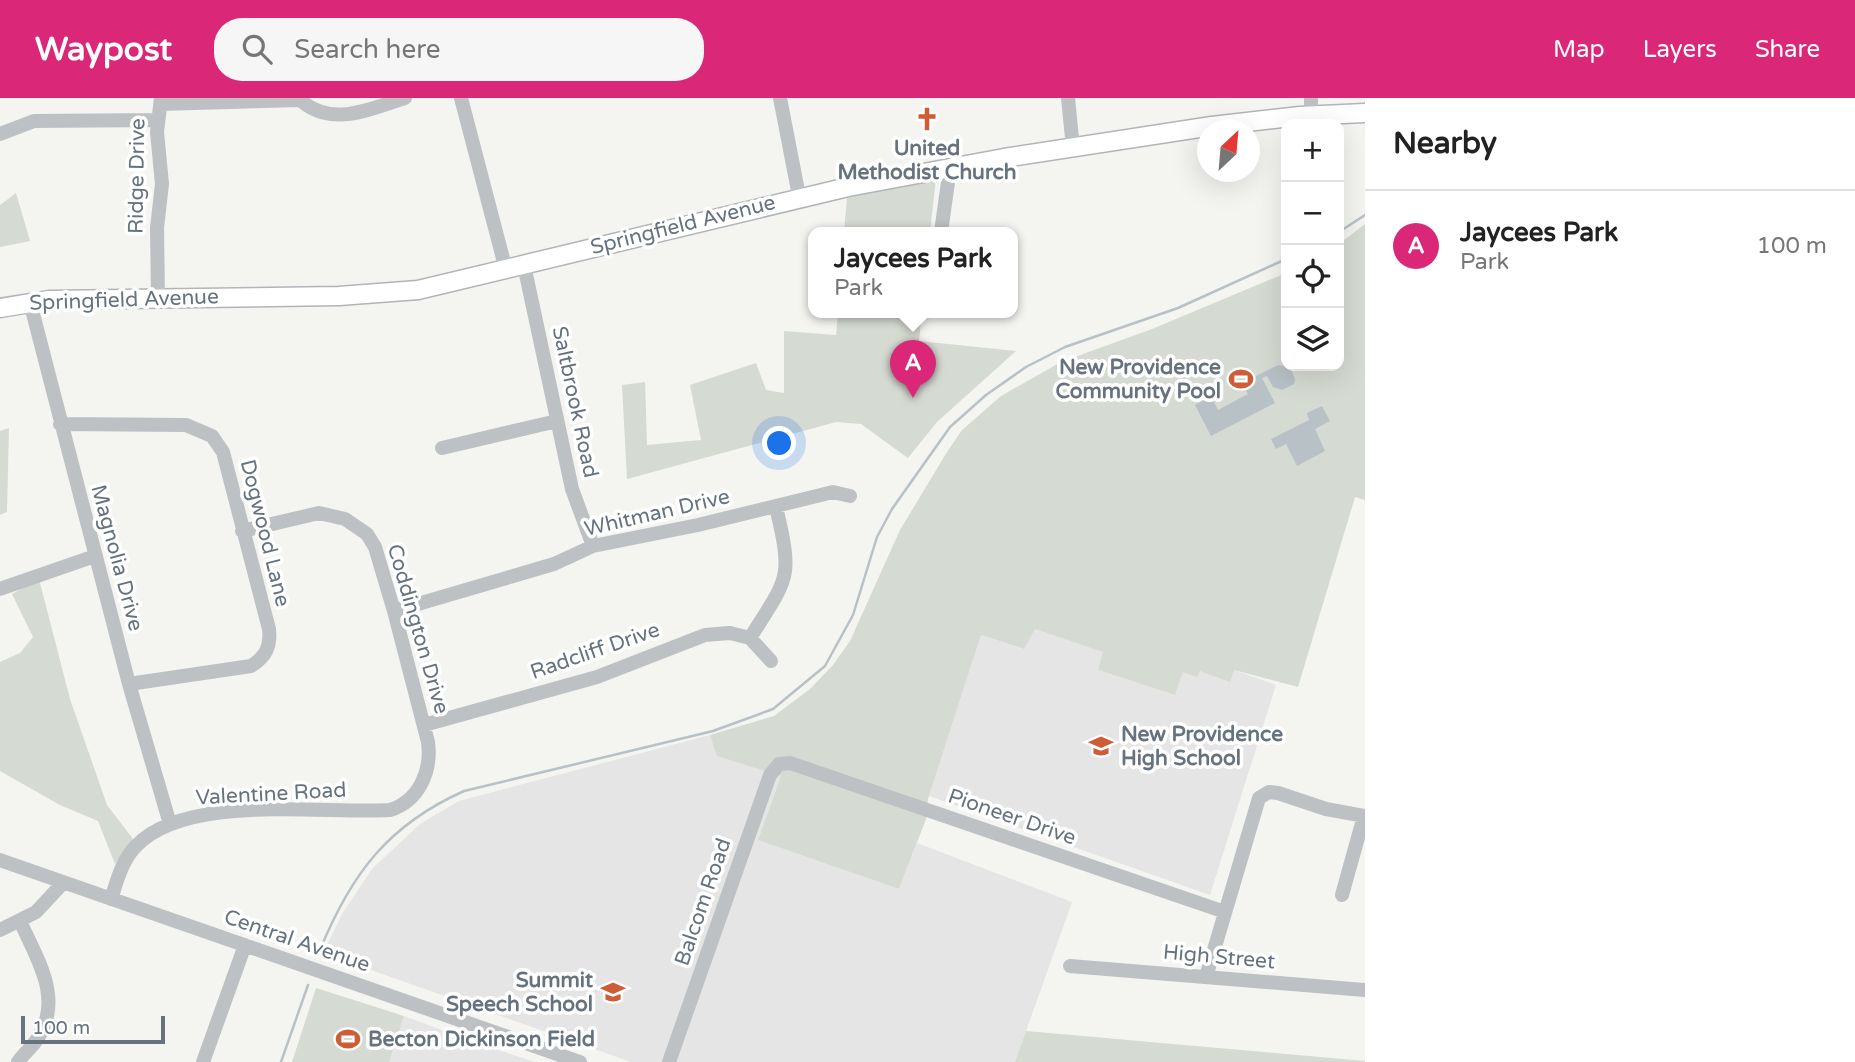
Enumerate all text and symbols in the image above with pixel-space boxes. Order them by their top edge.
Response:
search box [214,18,704,81]
text: Waypost [35,30,172,69]
icon: search [238,30,276,68]
text: Search here [294,34,440,65]
text: Map [1553,35,1605,64]
text: Layers [1643,35,1717,64]
text: Share [1755,35,1820,64]
church icon: United Methodist Church [913,105,941,133]
street label: Ridge Drive [123,118,151,234]
north arrow [1197,119,1260,182]
map controls [1281,119,1344,371]
button: + [1281,119,1344,182]
text: Nearby [1393,125,1497,162]
place label: United Methodist Church [837,136,1017,185]
button: − [1281,182,1344,245]
street label: Springfield Avenue [588,190,778,260]
text: Jaycees Park [1460,217,1618,248]
popup [808,227,1018,318]
text: A [1407,232,1425,260]
text: 100 m [1757,232,1827,260]
text: Jaycees Park [834,243,992,274]
button: locate [1281,245,1344,308]
text: Park [1460,248,1509,276]
text: Park [834,274,883,302]
street label: Springfield Avenue [29,284,219,316]
button: layers [1281,308,1344,371]
street label: Saltbrook Road [547,324,603,480]
pin: A [890,340,936,398]
place label: New Providence Community Pool [1055,355,1221,404]
sports icon: New Providence Community Pool [1227,365,1255,393]
your location [762,426,796,460]
street label: Dogwood Lane [235,457,295,609]
street label: Magnolia Drive [85,482,149,634]
street label: Whitman Drive [582,484,732,542]
street label: Coddington Drive [382,541,454,717]
street label: Radcliff Drive [527,617,663,685]
place label: New Providence High School [1121,722,1283,771]
school or university icon: New Providence High School [1087,732,1115,760]
street label: Valentine Road [195,778,347,810]
street label: Pioneer Drive [945,783,1079,851]
street label: Balcom Road [670,835,736,969]
street label: Central Avenue [221,904,373,978]
street label: High Street [1162,940,1276,974]
place label: Summit Speech School [446,968,593,1017]
school or university icon: Summit Speech School [599,978,627,1006]
scale bar [21,1013,164,1045]
text: 100 m [32,1017,90,1039]
sports icon: Becton Dickinson Field [334,1025,362,1053]
place label: Becton Dickinson Field [368,1027,595,1052]

